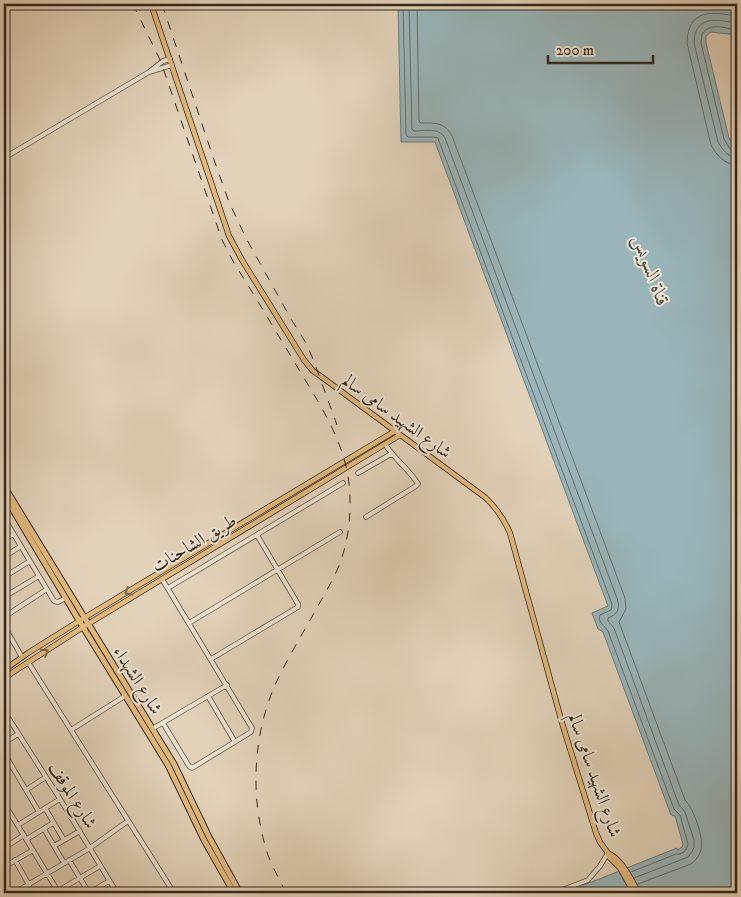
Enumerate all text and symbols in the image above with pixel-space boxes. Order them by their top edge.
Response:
scale bar [548,32,654,64]
text: 200 m [556,41,594,60]
water label: قناة السويس [626,232,674,310]
street label: شارع الشهيد سامى سالم [335,370,455,467]
street label: طريق الشاحنات [148,510,241,578]
one-way arrow [125,585,134,595]
street label: شارع الشهداء [105,642,167,720]
one-way arrow [39,649,49,658]
street label: شارع الشهيد سامى سالم [559,710,626,842]
street label: شارع الموقف [40,758,101,835]

